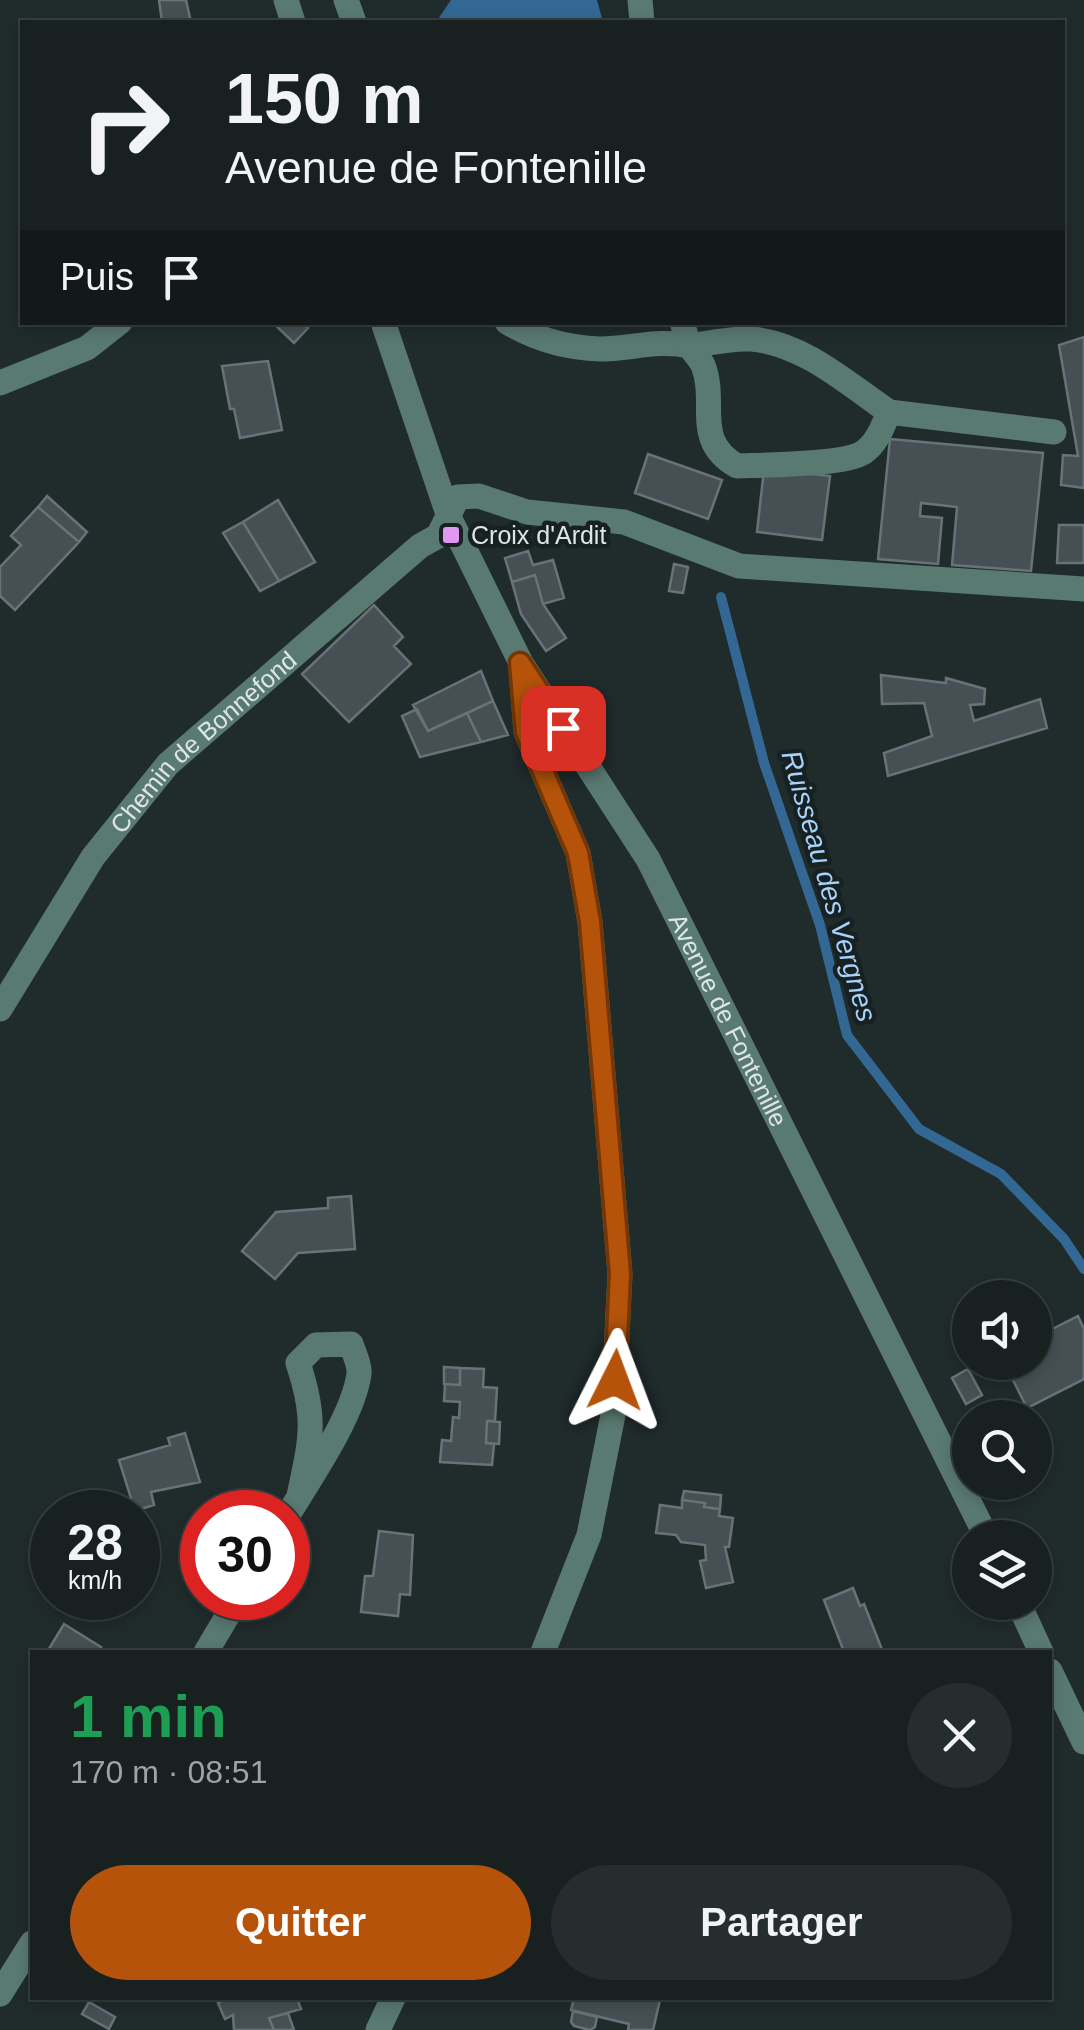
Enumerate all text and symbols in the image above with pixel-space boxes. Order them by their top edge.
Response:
icon: right [60,60,190,190]
text: 150 m [225,60,423,138]
text: Avenue de Fontenille [225,142,647,193]
icon: arrive [154,250,209,305]
text: Puis [60,256,134,298]
place label: Croix d'Ardit [471,521,606,549]
marker: Croix d'Ardit [440,524,462,546]
street label: Chemin de Bonnefond [104,646,302,838]
pin [521,686,606,771]
icon: arrive [536,701,591,756]
water label: Ruisseau des Vergnes [775,747,883,1025]
street label: Avenue de Fontenille [663,909,793,1131]
map controls [952,1280,1052,1620]
button: sound [952,1280,1052,1380]
position arrow [563,1328,667,1432]
button: search [952,1400,1052,1500]
speed limit sign: 30 [180,1490,310,1620]
text: 28 [67,1515,123,1571]
button: layers [952,1520,1052,1620]
text: km/h [68,1566,122,1594]
text: 1 min [70,1683,227,1750]
button: close [907,1683,1012,1788]
text: 170 m · 08:51 [70,1754,267,1790]
button: Quitter [70,1865,531,1980]
button: Partager [551,1865,1012,1980]

